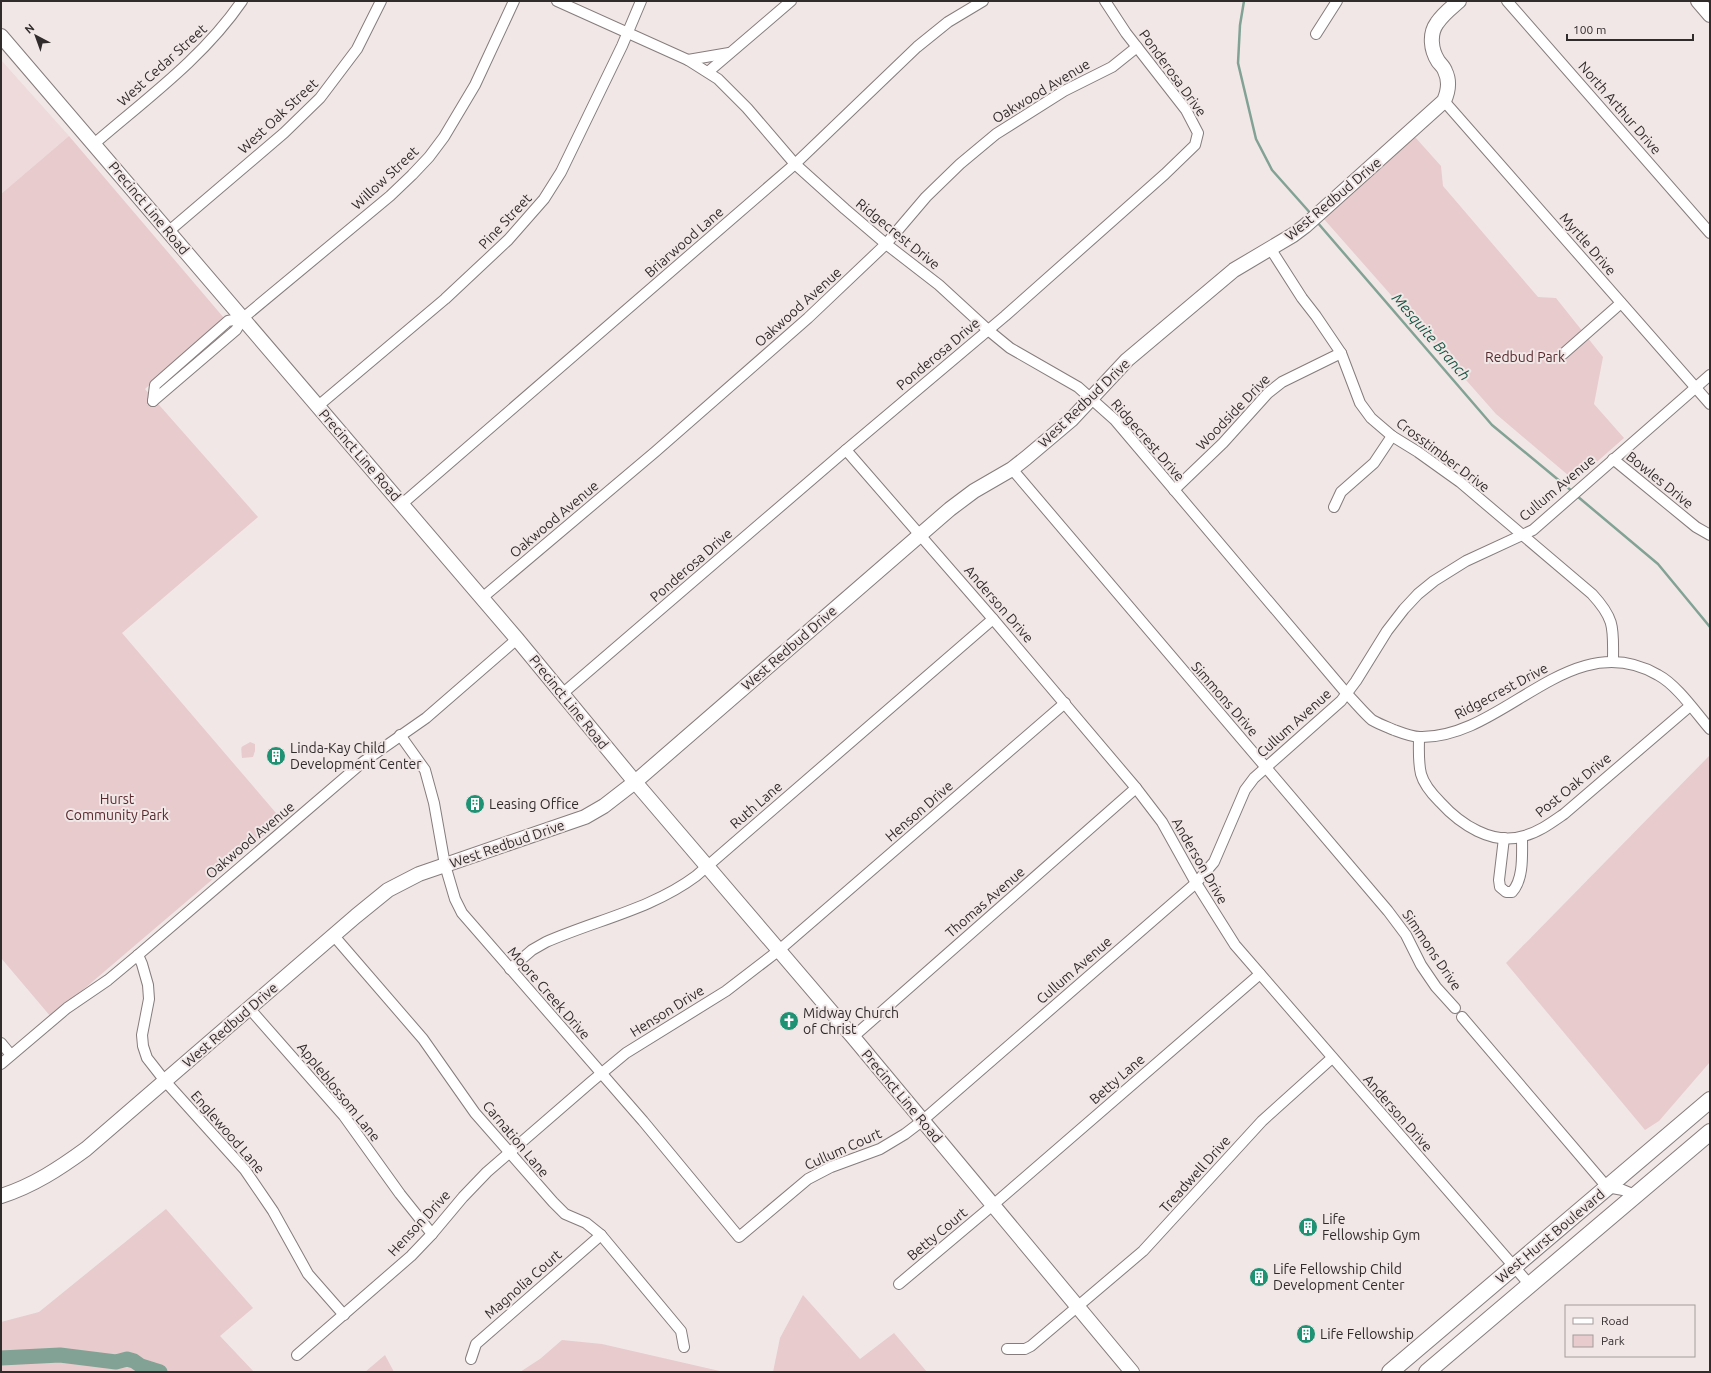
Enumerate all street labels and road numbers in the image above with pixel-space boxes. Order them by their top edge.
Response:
street label: West Cedar Street [114,20,210,109]
street label: Ponderosa Drive [1136,26,1210,120]
street label: Oakwood Avenue [989,56,1093,126]
street label: North Arthur Drive [1575,58,1665,158]
street label: West Oak Street [235,75,321,157]
street label: Willow Street [348,143,422,213]
street label: West Redbud Drive [1282,154,1384,244]
street label: Precinct Line Road [106,158,192,258]
street label: Pine Street [475,190,535,252]
street label: Ridgecrest Drive [853,195,943,273]
street label: Briarwood Lane [641,203,727,281]
street label: Myrtle Drive [1557,210,1619,278]
street label: Oakwood Avenue [751,264,845,350]
street label: Ponderosa Drive [893,315,983,393]
street label: West Redbud Drive [1035,355,1133,451]
street label: Woodside Drive [1193,371,1273,453]
street label: Ridgecrest Drive [1108,396,1188,484]
street label: Precinct Line Road [316,406,404,504]
street label: Crosstimber Drive [1393,415,1493,495]
street label: Bowles Drive [1623,448,1697,512]
street label: Cullum Avenue [1516,452,1598,524]
street label: Oakwood Avenue [506,477,602,561]
street label: Ponderosa Drive [647,525,735,605]
street label: Anderson Drive [961,562,1037,646]
street label: West Redbud Drive [738,602,840,694]
street label: Precinct Line Road [526,652,612,752]
street label: Simmons Drive [1188,658,1262,740]
street label: Ridgecrest Drive [1452,660,1550,722]
street label: Cullum Avenue [1254,686,1334,760]
street label: Post Oak Drive [1532,750,1614,820]
street label: Henson Drive [882,777,956,845]
street label: Ruth Lane [727,778,785,832]
street label: Oakwood Avenue [202,798,298,882]
street label: Anderson Drive [1169,815,1231,907]
street label: West Redbud Drive [447,817,567,871]
street label: Thomas Avenue [942,863,1028,941]
street label: Simmons Drive [1399,907,1465,993]
street label: Cullum Avenue [1033,933,1115,1007]
street label: Moore Creek Drive [504,943,594,1043]
street label: West Redbud Drive [179,979,281,1071]
street label: Henson Drive [627,982,707,1040]
street label: Appleblossom Lane [294,1039,384,1145]
street label: Precinct Line Road [859,1046,945,1146]
street label: Betty Lane [1086,1051,1148,1107]
street label: Anderson Drive [1360,1071,1436,1155]
street label: Englewood Lane [188,1088,268,1176]
street label: Carnation Lane [479,1098,553,1180]
street label: Cullum Court [802,1125,884,1173]
street label: Treadwell Drive [1156,1132,1234,1216]
street label: West Hurst Boulevard [1492,1186,1608,1286]
street label: Henson Drive [384,1187,454,1259]
street label: Betty Court [904,1204,971,1264]
street label: Magnolia Court [481,1246,565,1322]

